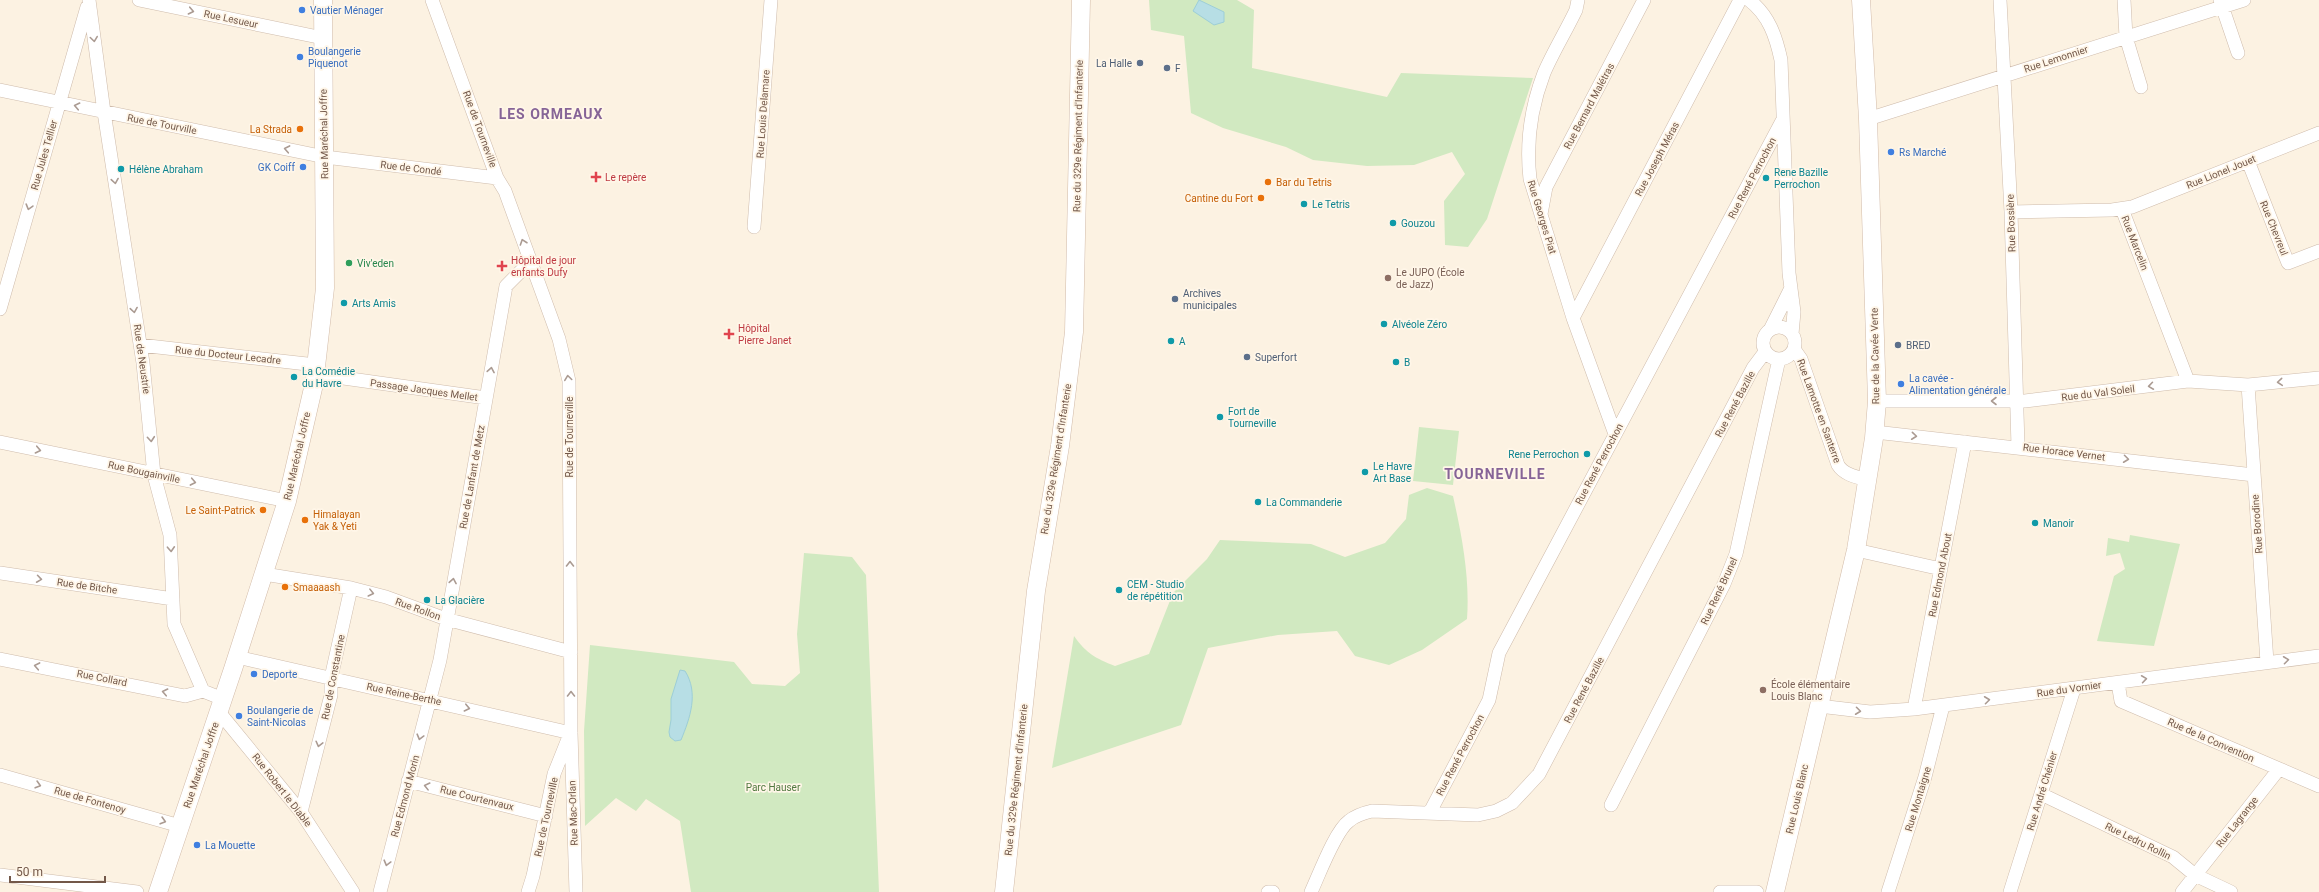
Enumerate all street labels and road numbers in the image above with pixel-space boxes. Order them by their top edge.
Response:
street label: Rue Lesueur [203,8,260,30]
street label: Rue Lemonnier [2023,43,2090,75]
street label: Rue du 329e Régiment d'Infanterie [1071,60,1085,212]
street label: Rue Bernard Malétras [1562,61,1616,151]
street label: Rue Louis Delamare [754,69,772,159]
street label: Rue Maréchal Joffre [318,89,330,179]
street label: Rue de Tourneville [461,89,499,169]
street label: Rue de Tourville [126,112,198,136]
street label: Rue Jules Tellier [29,118,59,191]
street label: Rue Joseph Méras [1633,120,1681,198]
street label: Rue René Perrochon [1726,136,1778,220]
street label: Rue Lionel Jouet [2185,153,2257,191]
street label: Rue de Condé [380,159,442,177]
street label: Rue Georges Piat [1526,179,1558,255]
street label: Rue Bossière [2004,194,2018,252]
street label: Rue Chevreul [2258,199,2290,257]
street label: Rue Marcelin [2119,214,2151,272]
street label: Rue de la Cavée Verte [1869,308,1881,404]
street label: Rue de Neustrie [132,323,152,395]
street label: Rue du Docteur Lecadre [175,344,281,366]
street label: Rue Lamotte en Santerre [1795,358,1843,464]
street label: Rue René Bazille [1713,369,1757,439]
street label: Passage Jacques Mellet [369,377,479,403]
street label: Rue du 329e Régiment d'Infanterie [1039,383,1073,535]
street label: Rue du Val Soleil [2061,383,2135,403]
street label: Rue de Tourneville [564,397,575,477]
street label: Rue Maréchal Joffre [282,411,312,501]
street label: Rue René Perrochon [1573,422,1625,506]
street label: Rue de Lanfant de Metz [457,424,487,530]
street label: Rue Horace Vernet [2022,441,2106,463]
street label: Rue Bougainville [107,459,181,485]
street label: Rue Borodine [2249,494,2265,554]
street label: Rue Edmond About [1926,532,1954,618]
street label: Rue René Brunel [1699,556,1739,626]
street label: Rue de Bitche [56,576,118,596]
street label: Rue Rollon [394,596,442,622]
street label: Rue de Constantine [319,633,347,721]
street label: Rue René Bazille [1562,655,1606,725]
street label: Rue Collard [76,668,128,688]
street label: Rue du Vornier [2036,679,2103,699]
street label: Rue Reine-Berthe [366,681,442,707]
street label: Rue du 329e Régiment d'Infanterie [1003,704,1029,856]
street label: Rue René Perrochon [1434,713,1486,797]
street label: Rue de la Convention [2166,716,2256,764]
street label: Rue Maréchal Joffre [181,721,221,809]
street label: Rue André Chénier [2025,750,2059,832]
street label: Rue Robert le Diable [250,751,314,829]
street label: Rue Edmond Morin [389,754,421,838]
street label: Rue Louis Blanc [1784,763,1810,835]
street label: Rue Montaigne [1903,765,1933,833]
street label: Rue de Tourneville [532,776,560,858]
street label: Rue Mac-Orlan [566,780,580,846]
street label: Rue Courtenvaux [439,784,515,812]
street label: Rue de Fontenoy [53,785,127,816]
street label: Rue Lagrange [2214,795,2260,849]
street label: Rue Ledru Rollin [2103,820,2173,862]

